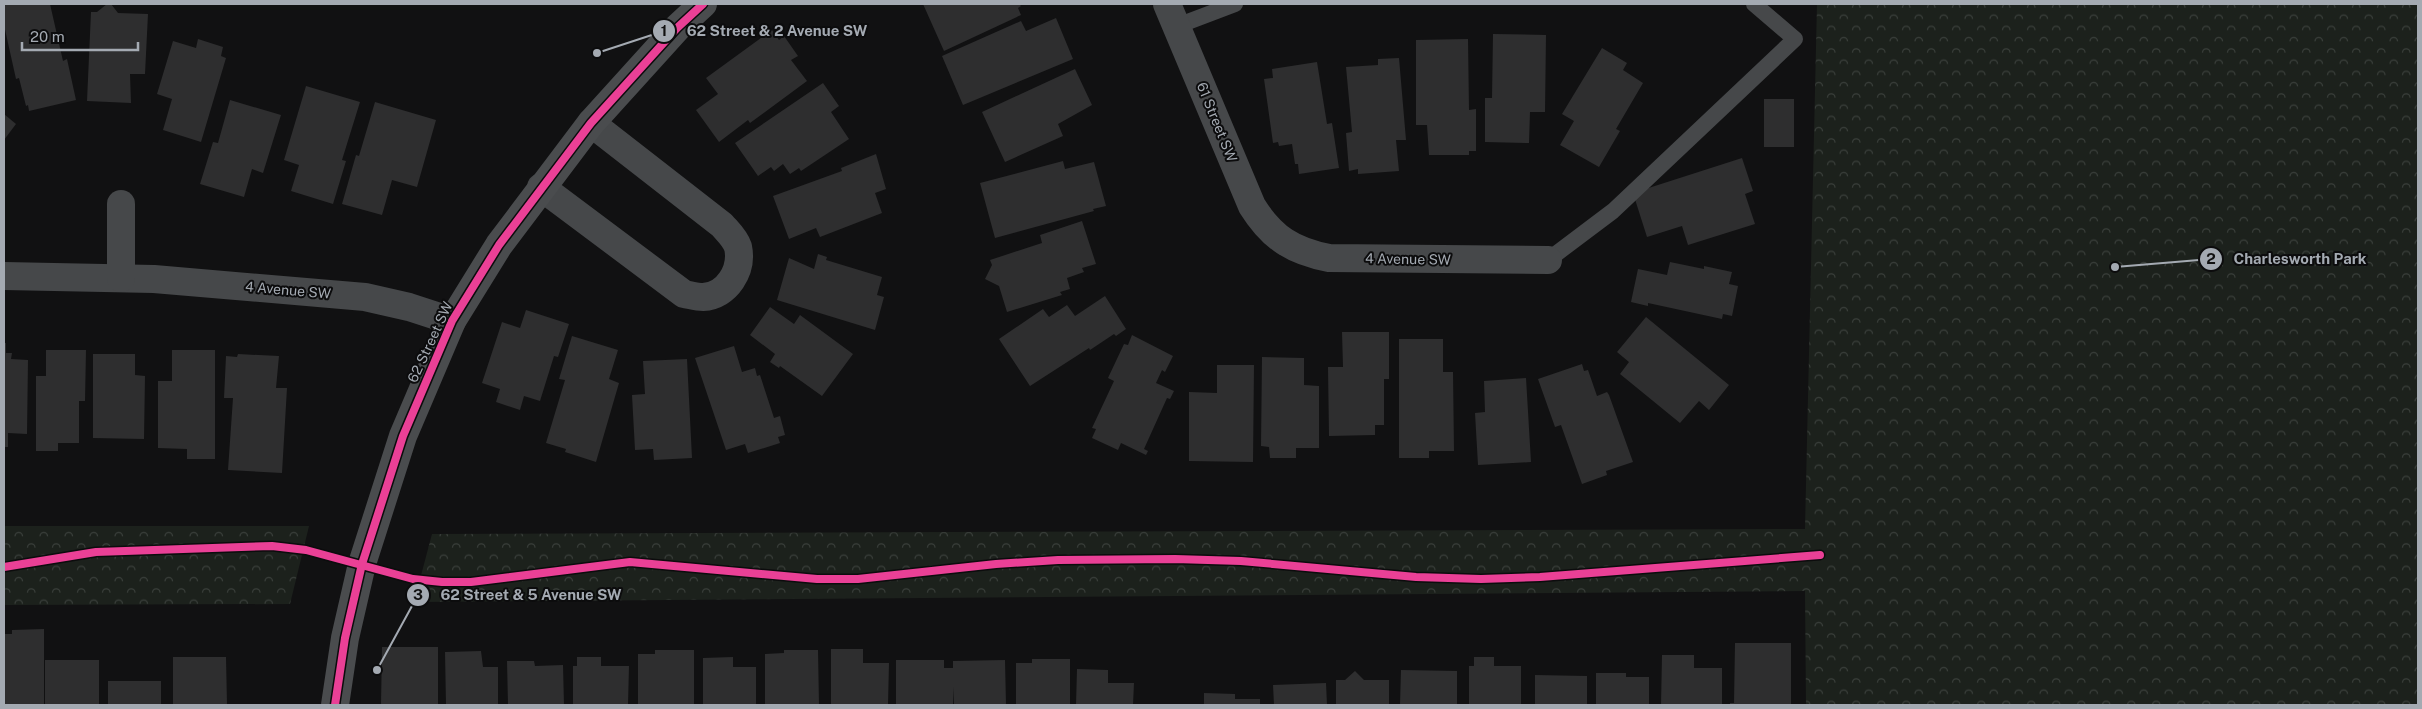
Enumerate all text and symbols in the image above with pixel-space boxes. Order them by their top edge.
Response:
callout: 62 Street & 2 Avenue SW [651,16,877,46]
scale bar [22,20,139,52]
text: 1 [661,22,667,39]
text: 62 Street & 2 Avenue SW [687,22,868,39]
text: 20 m [30,28,65,45]
street label: 61 Street SW [1194,80,1240,165]
callout: Charlesworth Park [2199,244,2377,274]
street label: 4 Avenue SW [1365,250,1452,268]
text: 2 [2206,250,2216,267]
text: Charlesworth Park [2233,250,2367,267]
street label: 4 Avenue SW [244,278,332,302]
street label: 62 Street SW [404,299,456,385]
callout: 62 Street & 5 Avenue SW [406,580,632,610]
text: 3 [413,586,423,603]
text: 62 Street & 5 Avenue SW [440,586,622,603]

